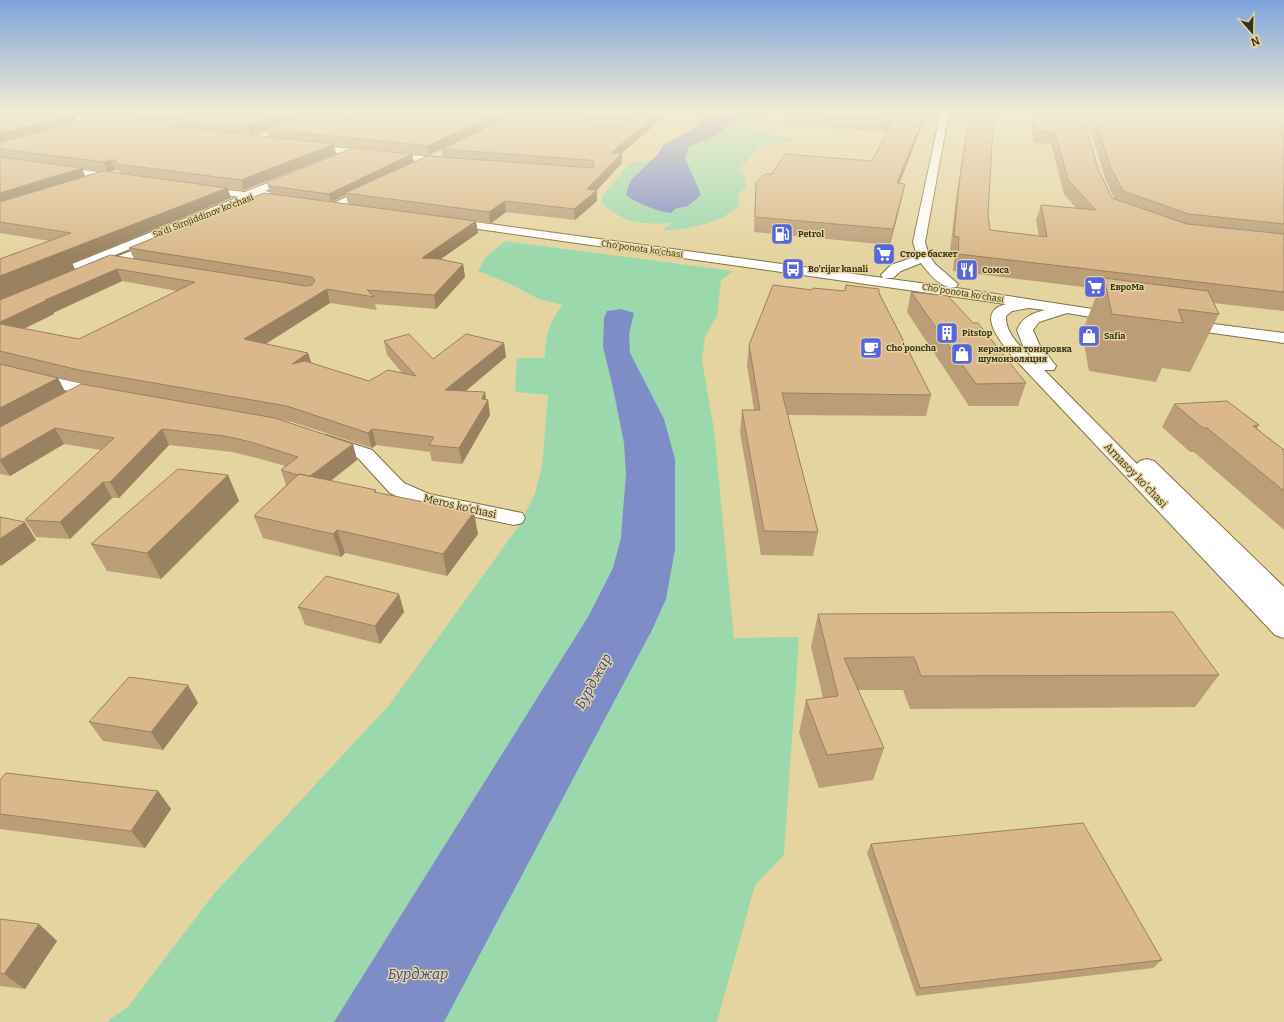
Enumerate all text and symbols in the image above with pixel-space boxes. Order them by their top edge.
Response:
north arrow [1232,12,1272,52]
text: N [1249,33,1261,49]
street label: Sa'di Sirojiddinov ko'chasi [151,192,255,240]
fuel station icon: Petrol [769,221,795,247]
place label: Petrol [798,229,824,239]
street label: Cho'ponota ko'chasi [600,238,684,260]
supermarket icon: Сторе баскет [871,241,897,267]
place label: Сторе баскет [900,249,958,259]
bus stop icon: Bo'rijar kanali [780,256,806,282]
restaurant icon: Сомса [954,257,980,283]
place label: Bo'rijar kanali [808,264,868,274]
place label: Сомса [982,265,1009,275]
supermarket icon: ЕвроМа [1082,274,1108,300]
street label: Cho'ponota ko'chasi [921,282,1005,304]
place label: ЕвроМа [1110,282,1144,292]
building icon: Pitstop [934,320,960,346]
shop icon: Safia [1076,323,1102,349]
place label: Pitstop [962,328,993,338]
place label: Safia [1104,331,1126,341]
cafe icon: Choʻponcha [858,335,884,361]
shop icon: керамика тонировка шyмоизоляция [949,341,975,367]
place label: Choʻponcha [886,342,936,353]
place label: керамика тонировка шyмоизоляция [978,344,1072,364]
street label: Arnasoy ko'chasi [1101,440,1170,511]
street label: Meros ko'chasi [422,492,499,521]
water label: Бурджар [571,651,616,712]
water label: Бурджар [388,966,448,983]

